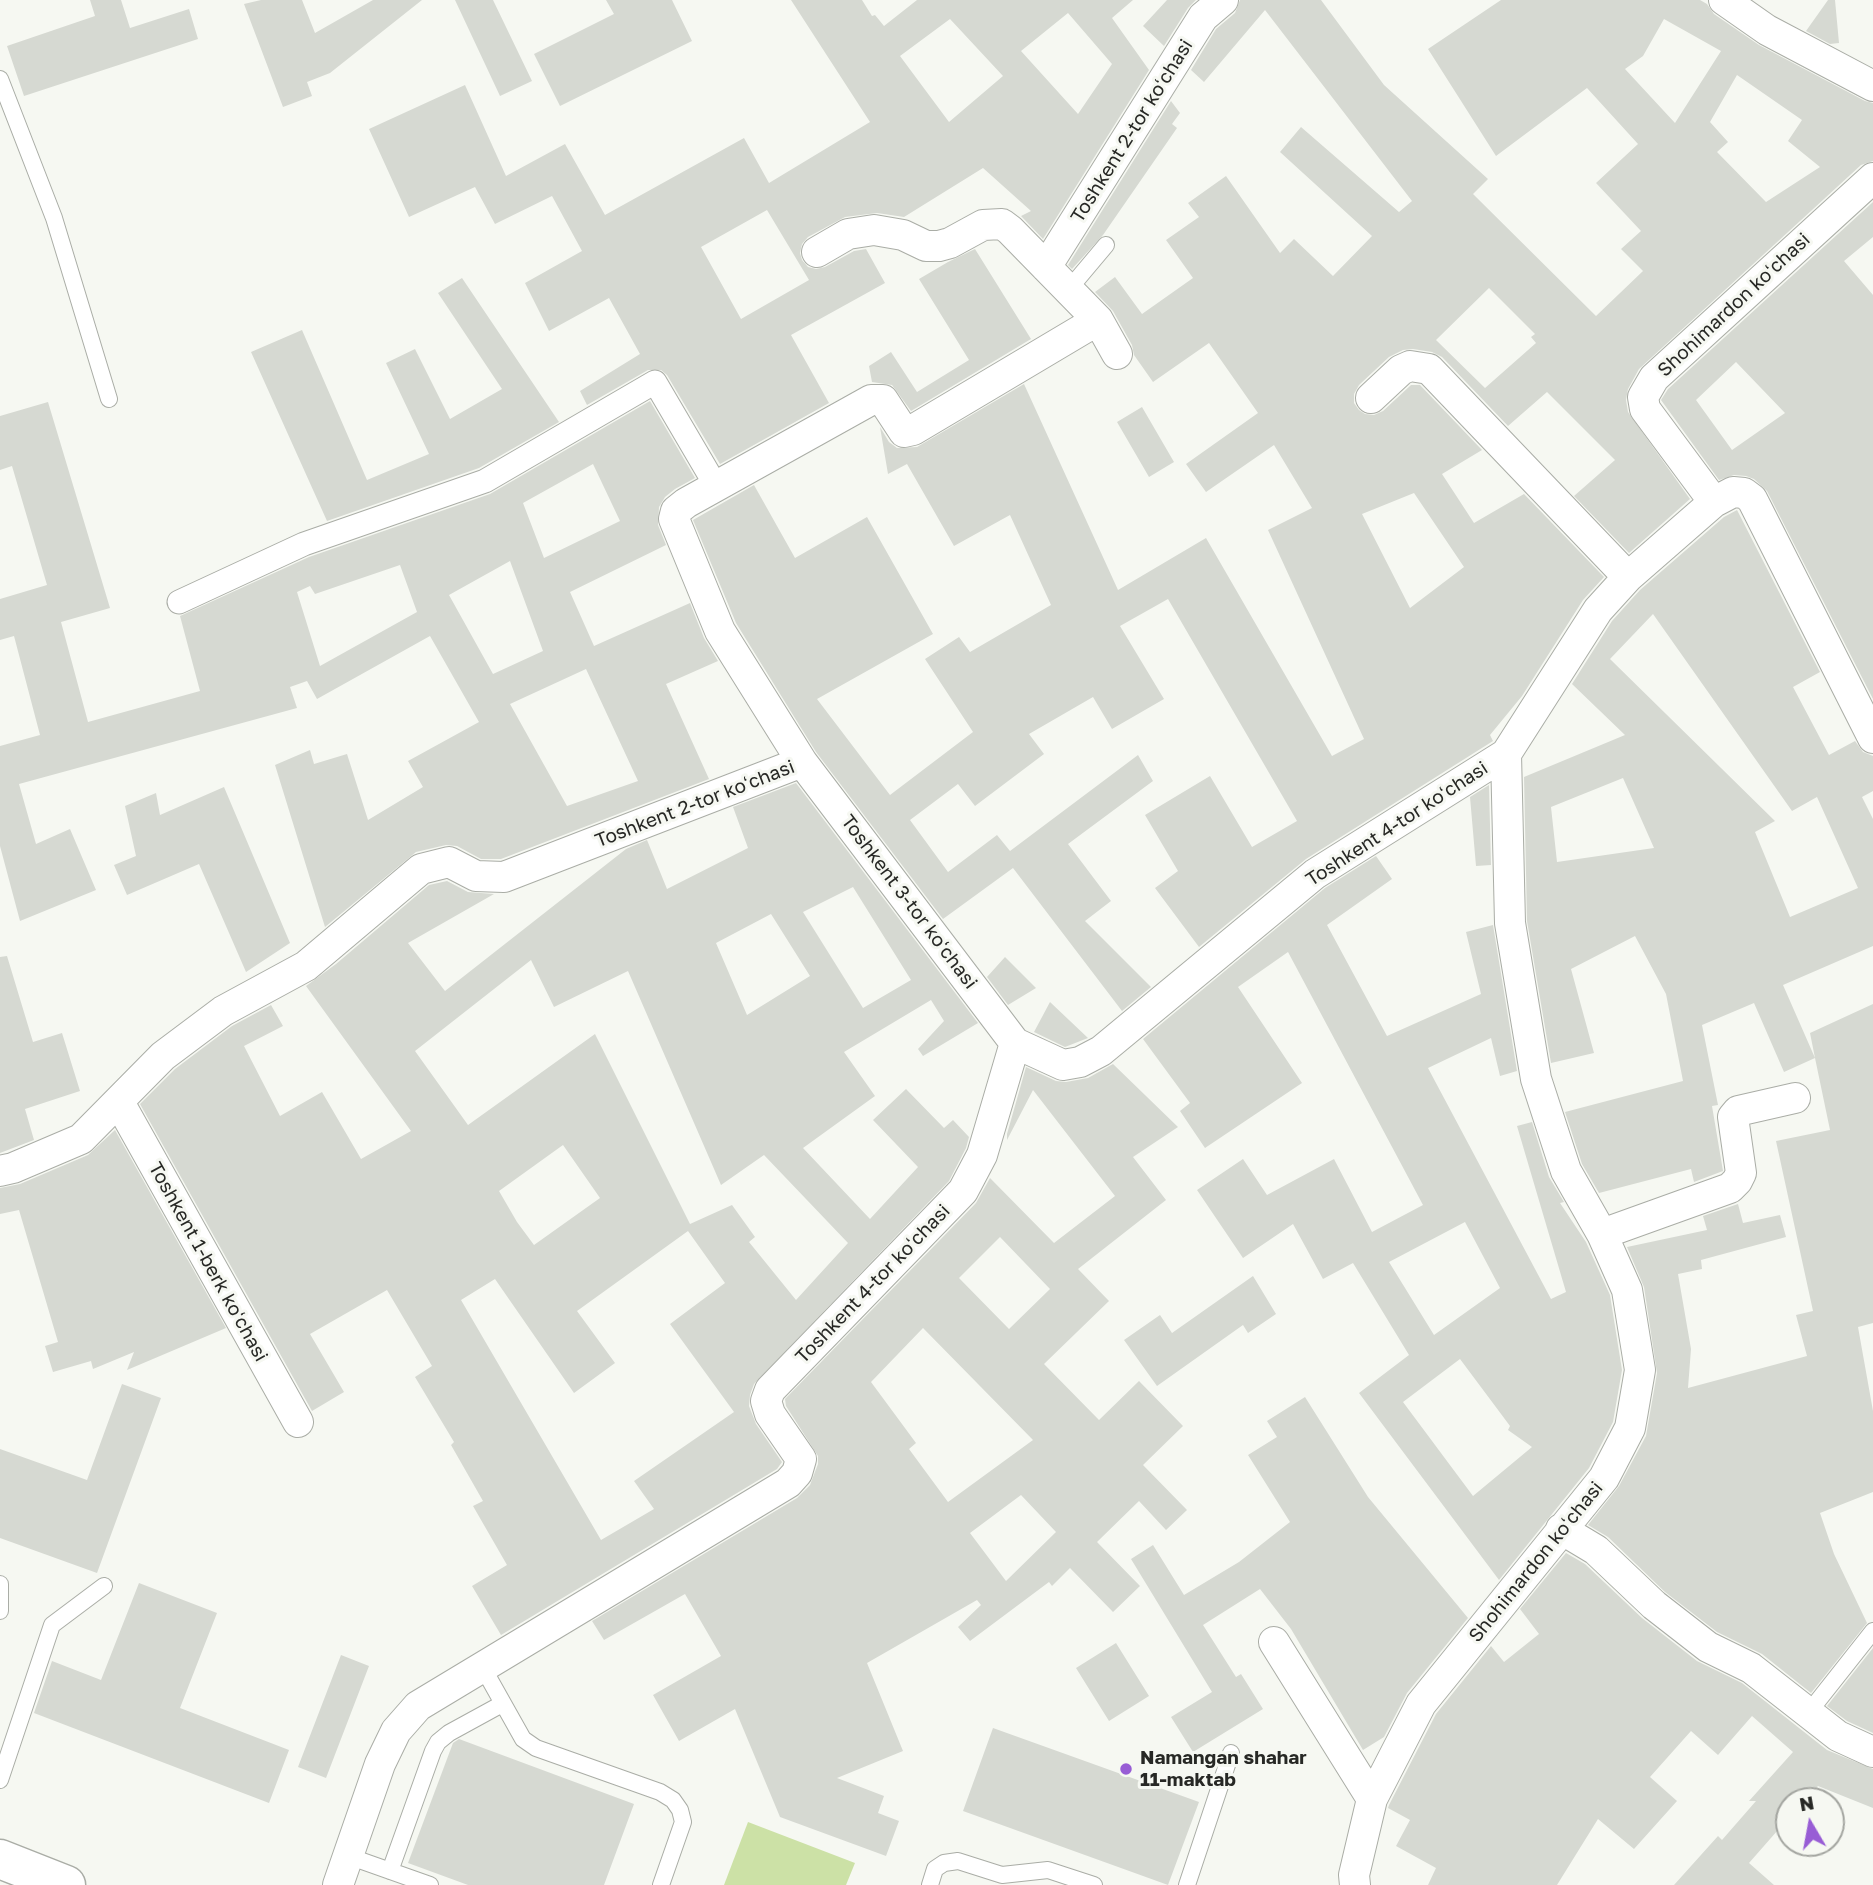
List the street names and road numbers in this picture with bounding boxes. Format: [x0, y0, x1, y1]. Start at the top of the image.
street label: Toshkent 2-tor koʻchasi [1066, 35, 1198, 227]
street label: Shohimardon koʻchasi [1653, 228, 1815, 382]
street label: Toshkent 2-tor koʻchasi [592, 755, 798, 853]
street label: Toshkent 4-tor koʻchasi [1302, 757, 1492, 891]
street label: Toshkent 3-tor koʻchasi [836, 811, 982, 993]
street label: Toshkent 1-berk koʻchasi [144, 1158, 272, 1366]
street label: Toshkent 4-tor koʻchasi [791, 1200, 955, 1368]
street label: Shohimardon koʻchasi [1464, 1477, 1608, 1647]

